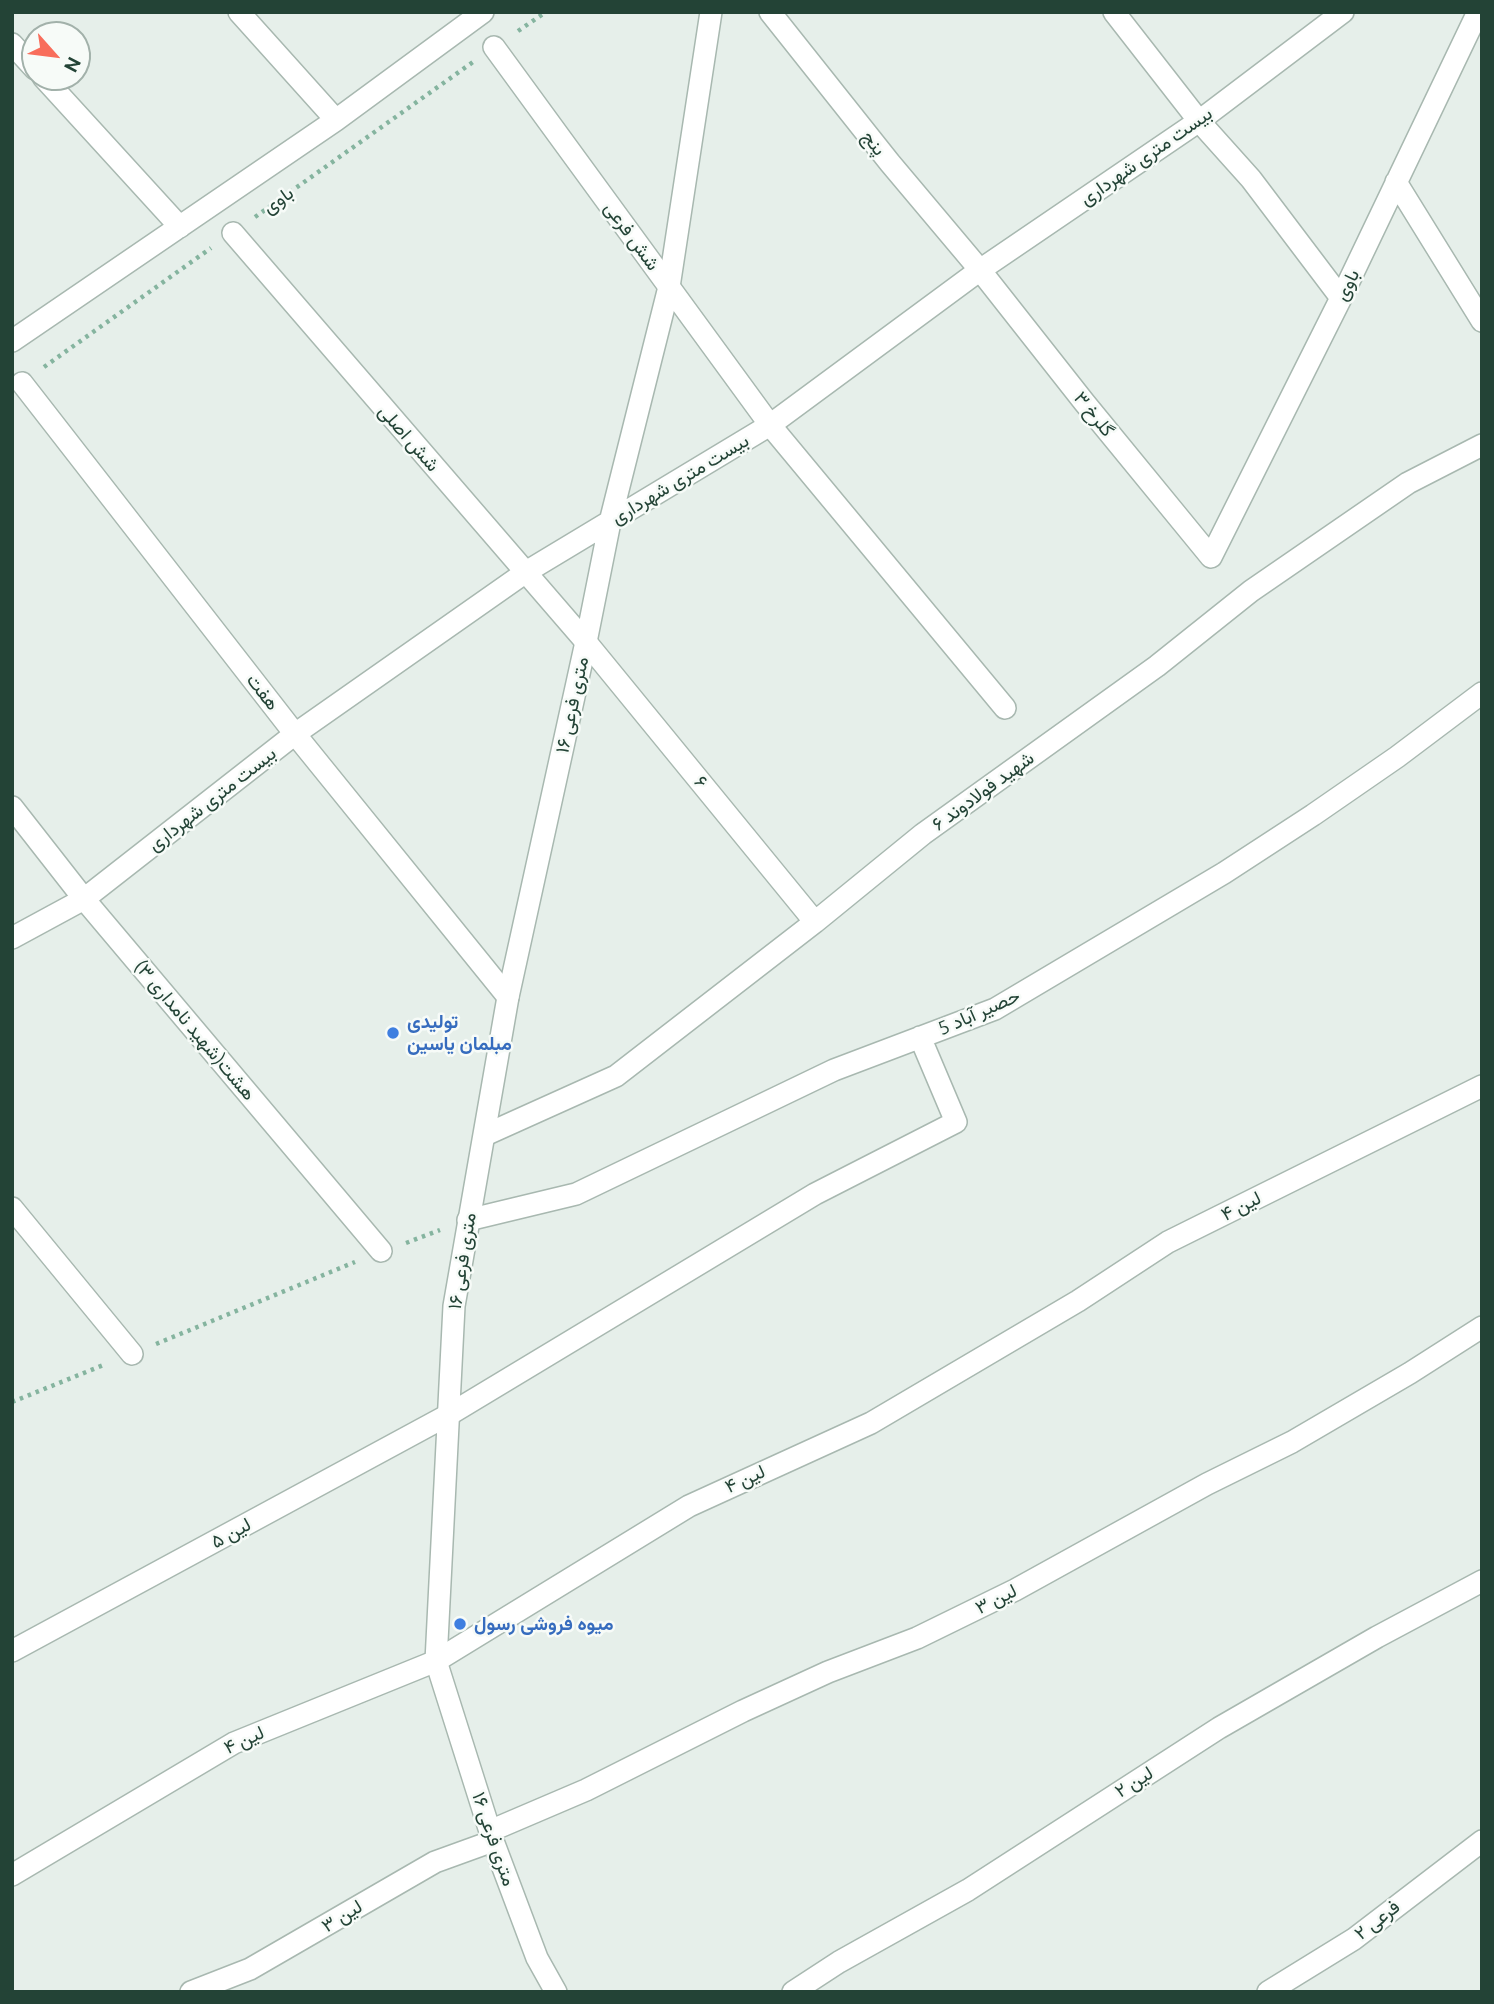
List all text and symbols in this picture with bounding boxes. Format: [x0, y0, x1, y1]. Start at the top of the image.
north arrow [21, 21, 91, 91]
text: N [60, 53, 86, 76]
street label: بیست متری شهرداری [1075, 102, 1217, 210]
street label: پنج [857, 126, 891, 160]
street label: باوی [258, 181, 298, 219]
street label: شش فرعی [599, 197, 665, 275]
street label: باوی [1330, 265, 1364, 305]
street label: گلرخ ۳ [1069, 387, 1119, 441]
street label: شش اصلی [374, 400, 444, 476]
street label: بیست متری شهرداری [607, 429, 753, 529]
street label: ۱۶ متری فرعی [551, 655, 593, 755]
street label: هفت [242, 669, 284, 715]
street label: بیست متری شهرداری [143, 742, 281, 856]
street label: شهید فولادوند ۶ [928, 746, 1038, 836]
street label: ۶ [689, 771, 713, 793]
street label: هشت(شهید نامداری ۳) [130, 955, 260, 1105]
street label: حصیر آباد 5 [934, 984, 1024, 1040]
place label: تولیدی مبلمان یاسین [407, 1011, 512, 1055]
marker: تولیدی مبلمان یاسین [385, 1025, 401, 1041]
street label: لین ۴ [1217, 1186, 1265, 1226]
street label: ۱۶ متری فرعی [443, 1211, 481, 1311]
street label: لین ۴ [721, 1460, 769, 1498]
street label: لین ۵ [207, 1513, 255, 1553]
street label: لین ۳ [971, 1579, 1021, 1619]
place label: میوه فروشی رسول [474, 1613, 613, 1635]
marker: میوه فروشی رسول [452, 1616, 468, 1632]
street label: لین ۴ [220, 1721, 268, 1759]
street label: لین ۲ [1111, 1761, 1157, 1803]
street label: ۱۶ متری فرعی [467, 1789, 521, 1889]
street label: لین ۳ [317, 1895, 367, 1937]
street label: ۲ فرعی [1350, 1895, 1404, 1945]

